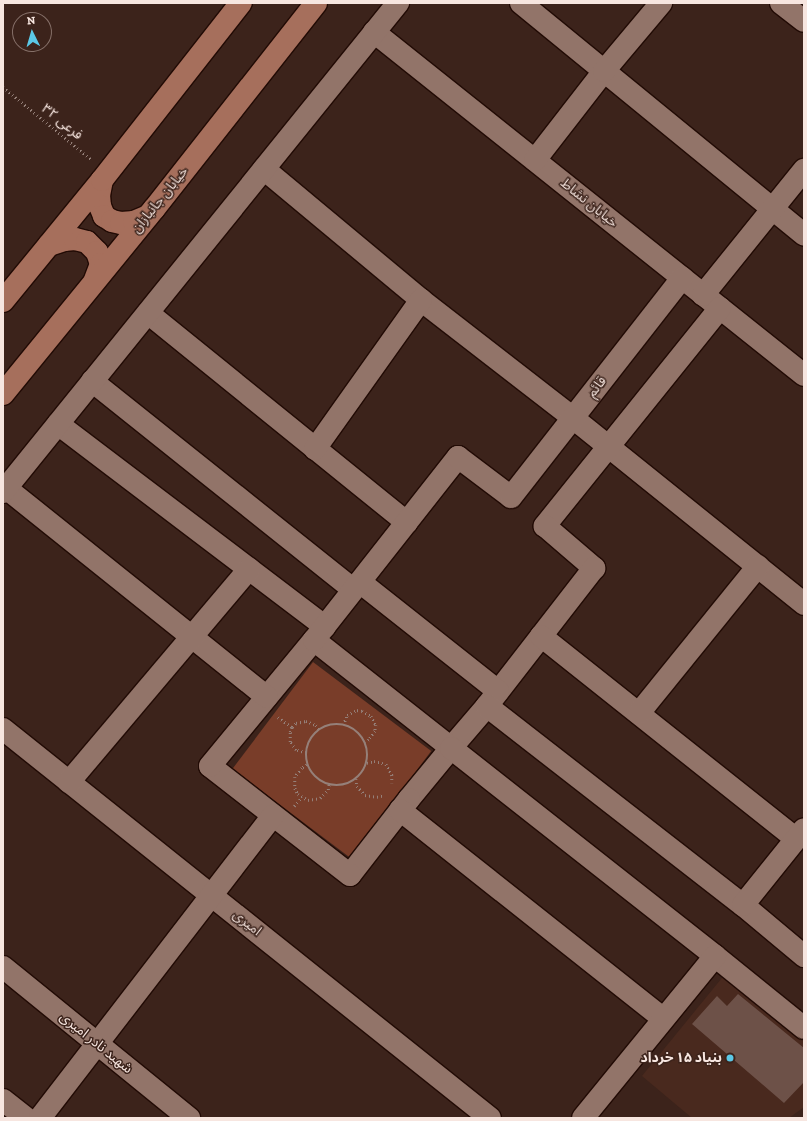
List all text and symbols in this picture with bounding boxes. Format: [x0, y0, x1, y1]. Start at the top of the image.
north arrow [12, 12, 52, 52]
text: N [26, 14, 36, 27]
street label: فرعی ۳۲ [38, 100, 86, 144]
street label: خیابان جانبازان [128, 163, 192, 237]
street label: خیابان نشاط [557, 175, 621, 231]
street label: قائم [584, 373, 610, 401]
street label: امیری [229, 906, 265, 940]
street label: شهید نادر امیری [56, 1009, 136, 1077]
place label: بنیاد ۱۵ خرداد [641, 1050, 722, 1066]
marker: بنیاد ۱۵ خرداد [725, 1053, 735, 1063]

